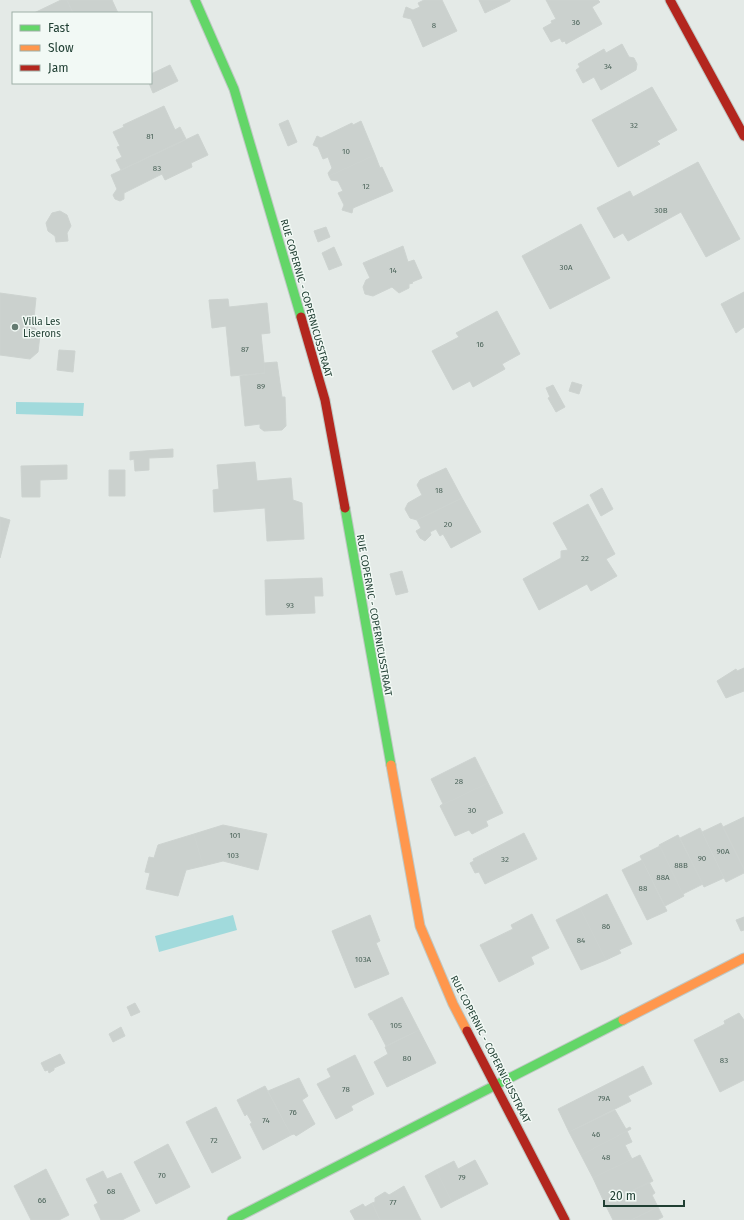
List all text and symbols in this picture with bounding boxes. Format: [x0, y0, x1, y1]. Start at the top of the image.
legend [12, 12, 152, 84]
house number: 36 [572, 18, 580, 27]
text: Fast [48, 21, 70, 35]
house number: 8 [432, 21, 437, 30]
text: Slow [48, 41, 74, 55]
text: Jam [48, 61, 68, 75]
house number: 34 [604, 62, 613, 71]
house number: 32 [630, 121, 638, 130]
house number: 81 [146, 132, 154, 141]
house number: 10 [342, 147, 350, 156]
house number: 83 [153, 164, 161, 173]
house number: 12 [362, 182, 370, 191]
house number: 30B [654, 206, 668, 215]
street label: RUE COPERNIC - COPERNICUSSTRAAT [278, 218, 335, 380]
house number: 30A [559, 263, 573, 272]
house number: 14 [389, 266, 398, 275]
place label: Villa Les Liserons [23, 316, 61, 340]
marker: Villa Les Liserons [10, 322, 20, 332]
house number: 16 [476, 340, 484, 349]
house number: 87 [241, 345, 249, 354]
house number: 89 [257, 382, 265, 391]
house number: 18 [435, 486, 444, 495]
house number: 20 [444, 520, 453, 529]
street label: RUE COPERNIC - COPERNICUSSTRAAT [354, 533, 394, 698]
house number: 22 [581, 554, 589, 563]
house number: 93 [286, 601, 294, 610]
house number: 28 [455, 777, 464, 786]
house number: 30 [468, 806, 477, 815]
house number: 101 [229, 831, 241, 840]
house number: 90A [716, 847, 730, 856]
house number: 103 [227, 851, 239, 860]
house number: 90 [698, 854, 707, 863]
house number: 32 [501, 855, 509, 864]
house number: 88B [674, 861, 688, 870]
house number: 88A [656, 873, 670, 882]
house number: 88 [639, 884, 648, 893]
house number: 86 [602, 922, 610, 931]
house number: 84 [577, 936, 586, 945]
house number: 103A [355, 955, 372, 964]
street label: RUE COPERNIC - COPERNICUSSTRAAT [448, 974, 533, 1126]
house number: 105 [390, 1021, 402, 1030]
house number: 80 [403, 1054, 412, 1063]
house number: 83 [720, 1056, 728, 1065]
house number: 78 [342, 1085, 350, 1094]
house number: 79A [598, 1094, 610, 1103]
house number: 76 [289, 1108, 297, 1117]
house number: 74 [262, 1116, 270, 1125]
house number: 46 [592, 1130, 600, 1139]
house number: 72 [210, 1136, 218, 1145]
house number: 48 [602, 1153, 611, 1162]
house number: 70 [158, 1171, 166, 1180]
house number: 79 [458, 1173, 466, 1182]
scale bar [604, 1182, 684, 1208]
house number: 68 [107, 1187, 116, 1196]
text: 20 m [610, 1189, 636, 1203]
house number: 66 [38, 1196, 46, 1205]
house number: 77 [389, 1198, 397, 1207]

